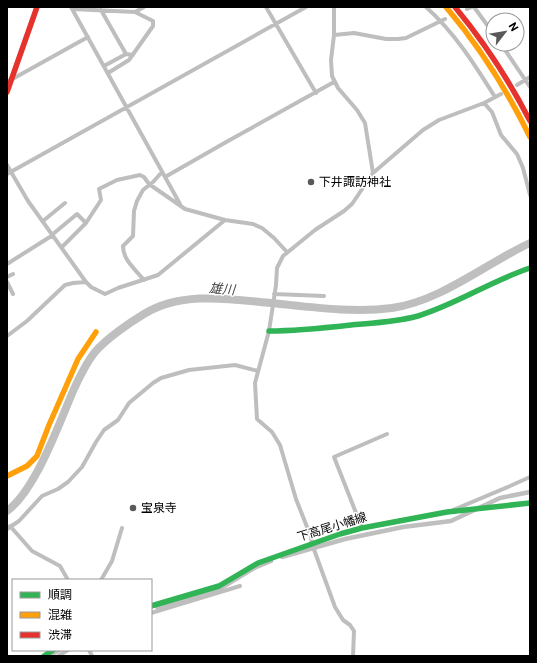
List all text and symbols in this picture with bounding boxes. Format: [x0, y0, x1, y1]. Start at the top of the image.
north arrow [485, 12, 525, 52]
text: N [506, 20, 521, 34]
place label: 下井諏訪神社 [319, 175, 391, 189]
marker: 下井諏訪神社 [306, 177, 316, 187]
water label: 雄川 [209, 281, 237, 298]
place label: 宝泉寺 [141, 501, 177, 515]
marker: 宝泉寺 [128, 503, 138, 513]
street label: 下高尾小幡線 [296, 510, 368, 544]
legend [12, 579, 152, 651]
text: 順調 [48, 588, 72, 602]
text: 混雑 [48, 608, 72, 622]
text: 渋滞 [48, 628, 72, 642]

